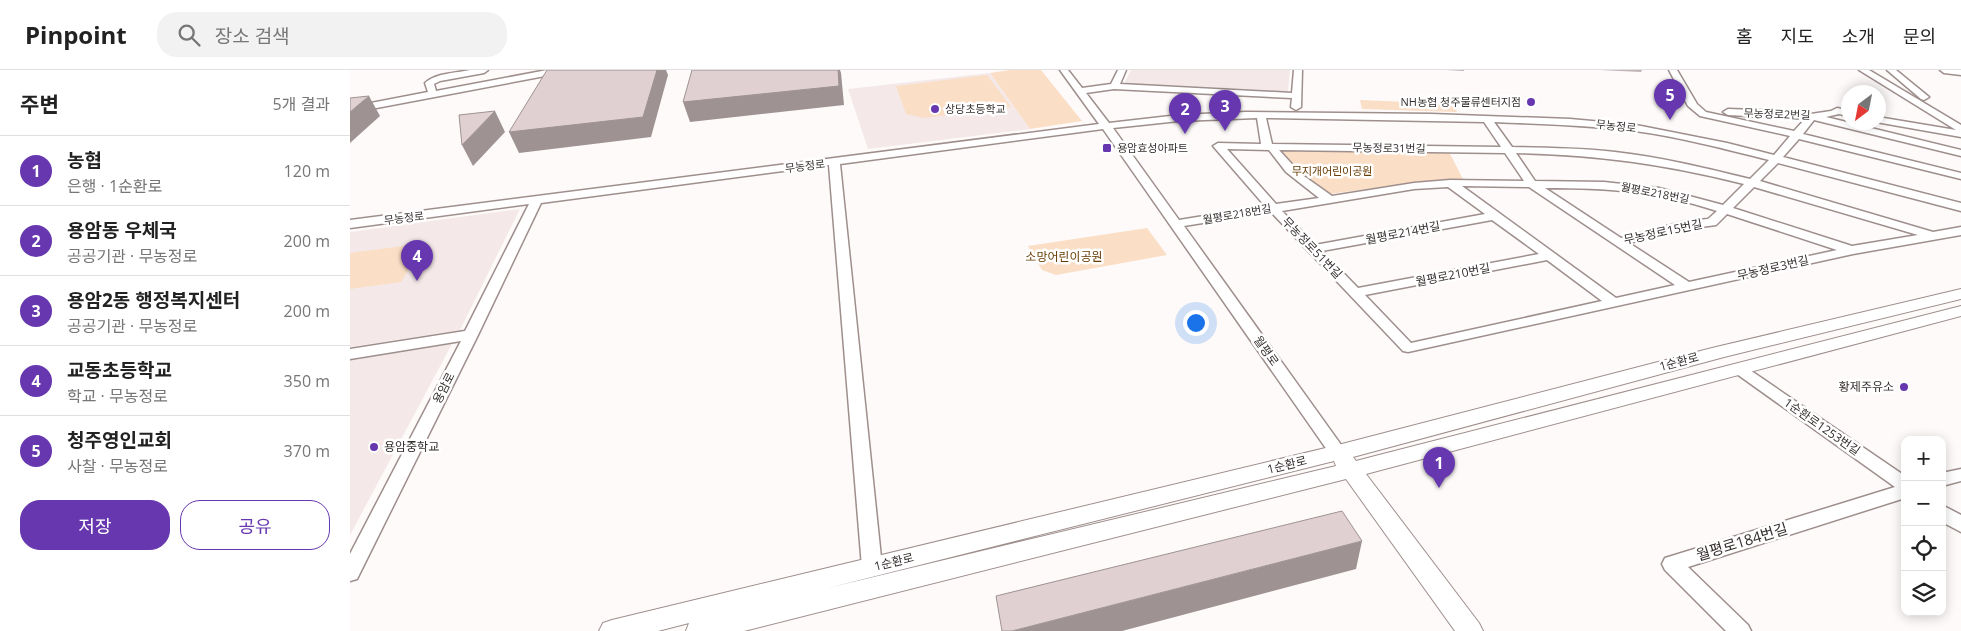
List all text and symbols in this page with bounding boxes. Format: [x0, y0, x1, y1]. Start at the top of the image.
search box [157, 12, 507, 57]
text: Pinpoint [25, 18, 127, 51]
icon: search [175, 21, 203, 49]
text: 장소 검색 [215, 23, 290, 49]
text: 홈 [1736, 24, 1753, 48]
text: 지도 [1781, 24, 1814, 48]
text: 소개 [1842, 24, 1875, 48]
text: 문의 [1903, 24, 1936, 48]
pin: 5 [1654, 79, 1686, 120]
north arrow [1841, 85, 1886, 130]
text: 주변 [20, 90, 59, 118]
pin: 3 [1209, 90, 1241, 131]
text: 5개 결과 [273, 93, 330, 115]
pin: 2 [1169, 93, 1201, 134]
place label: NH농협 청주물류센터지점 [1401, 94, 1521, 109]
marker: NH농협 청주물류센터지점 [1525, 96, 1537, 108]
place label: 상당초등학교 [945, 101, 1006, 116]
marker: 상당초등학교 [929, 103, 941, 115]
street label: 무농정로2번길 [1743, 105, 1811, 122]
street label: 무농정로 [1595, 116, 1637, 135]
street label: 무농정로31번길 [1352, 139, 1426, 156]
place label: 용암효성아파트 [1117, 140, 1188, 155]
marker: 용암효성아파트 [1101, 142, 1113, 154]
text: 농협 [67, 147, 102, 173]
street label: 무농정로 [784, 156, 826, 175]
text: 1 [31, 160, 41, 182]
text: 120 m [284, 160, 330, 182]
park label: 무지개어린이공원 [1292, 163, 1372, 178]
text: 은행 · 1순환로 [67, 175, 162, 197]
street label: 월평로218번길 [1620, 179, 1691, 206]
street label: 월평로218번길 [1201, 200, 1272, 227]
street label: 무농정로 [383, 208, 425, 227]
street label: 무농정로51번길 [1278, 213, 1346, 282]
street label: 무농정로15번길 [1622, 215, 1704, 248]
text: 용암동 우체국 [67, 217, 177, 243]
street label: 월평로214번길 [1364, 217, 1442, 248]
text: 2 [31, 230, 41, 252]
text: 200 m [284, 230, 330, 252]
pin: 4 [401, 240, 433, 281]
text: 공공기관 · 무농정로 [67, 245, 197, 267]
park label: 소망어린이공원 [1025, 248, 1103, 265]
street label: 무농정로3번길 [1735, 251, 1810, 284]
street label: 월평로210번길 [1414, 259, 1492, 290]
text: 용암2동 행정복지센터 [67, 287, 240, 313]
text: 3 [31, 300, 41, 322]
text: 200 m [284, 300, 330, 322]
your location [1183, 310, 1209, 336]
text: 공공기관 · 무농정로 [67, 315, 197, 337]
street label: 월평로 [1250, 332, 1283, 369]
street label: 1순환로 [1657, 348, 1700, 375]
text: 교동초등학교 [67, 357, 172, 383]
street label: 용암로 [428, 369, 459, 406]
text: 4 [31, 370, 41, 392]
text: 350 m [284, 370, 330, 392]
place label: 황제주유소 [1839, 378, 1894, 395]
marker: 황제주유소 [1898, 381, 1910, 393]
text: 학교 · 무농정로 [67, 385, 168, 407]
street label: 1순환로1253번길 [1781, 394, 1864, 459]
text: 청주영인교회 [67, 427, 172, 453]
map controls [1901, 436, 1946, 616]
button: + [1901, 436, 1946, 481]
place label: 용암중학교 [384, 438, 439, 455]
text: 5 [31, 440, 41, 462]
text: 370 m [284, 440, 330, 462]
marker: 용암중학교 [368, 441, 380, 453]
pin: 1 [1423, 447, 1455, 488]
street label: 1순환로 [1265, 451, 1308, 478]
text: 사찰 · 무농정로 [67, 455, 168, 477]
button: − [1901, 481, 1946, 526]
button: 저장 [20, 500, 170, 550]
button: 공유 [180, 500, 330, 550]
street label: 월평로184번길 [1693, 518, 1790, 564]
button: locate [1901, 526, 1946, 571]
street label: 1순환로 [872, 548, 915, 575]
button: layers [1901, 571, 1946, 616]

